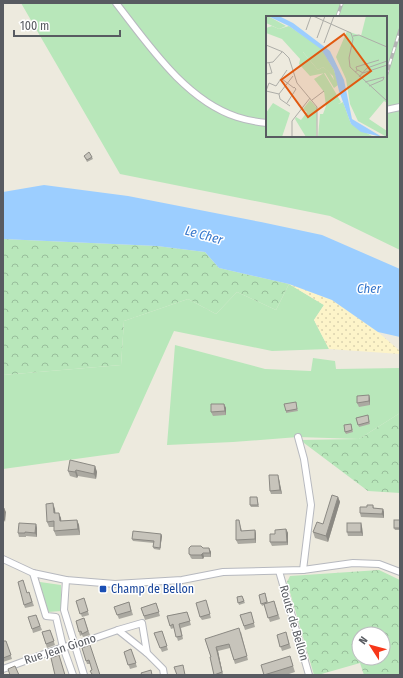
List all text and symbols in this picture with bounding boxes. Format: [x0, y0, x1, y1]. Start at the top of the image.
scale bar [14, 12, 120, 38]
inset map [266, 16, 387, 137]
text: 100 m [20, 19, 49, 33]
water label: Le Cher [183, 223, 225, 247]
water label: Cher [357, 281, 381, 296]
place label: Champ de Bellon [111, 582, 194, 596]
marker: Champ de Bellon [98, 584, 108, 594]
street label: Route de Bellon [277, 584, 311, 662]
north arrow [351, 626, 391, 666]
street label: Rue Jean Giono [22, 631, 98, 667]
text: N [356, 634, 371, 647]

